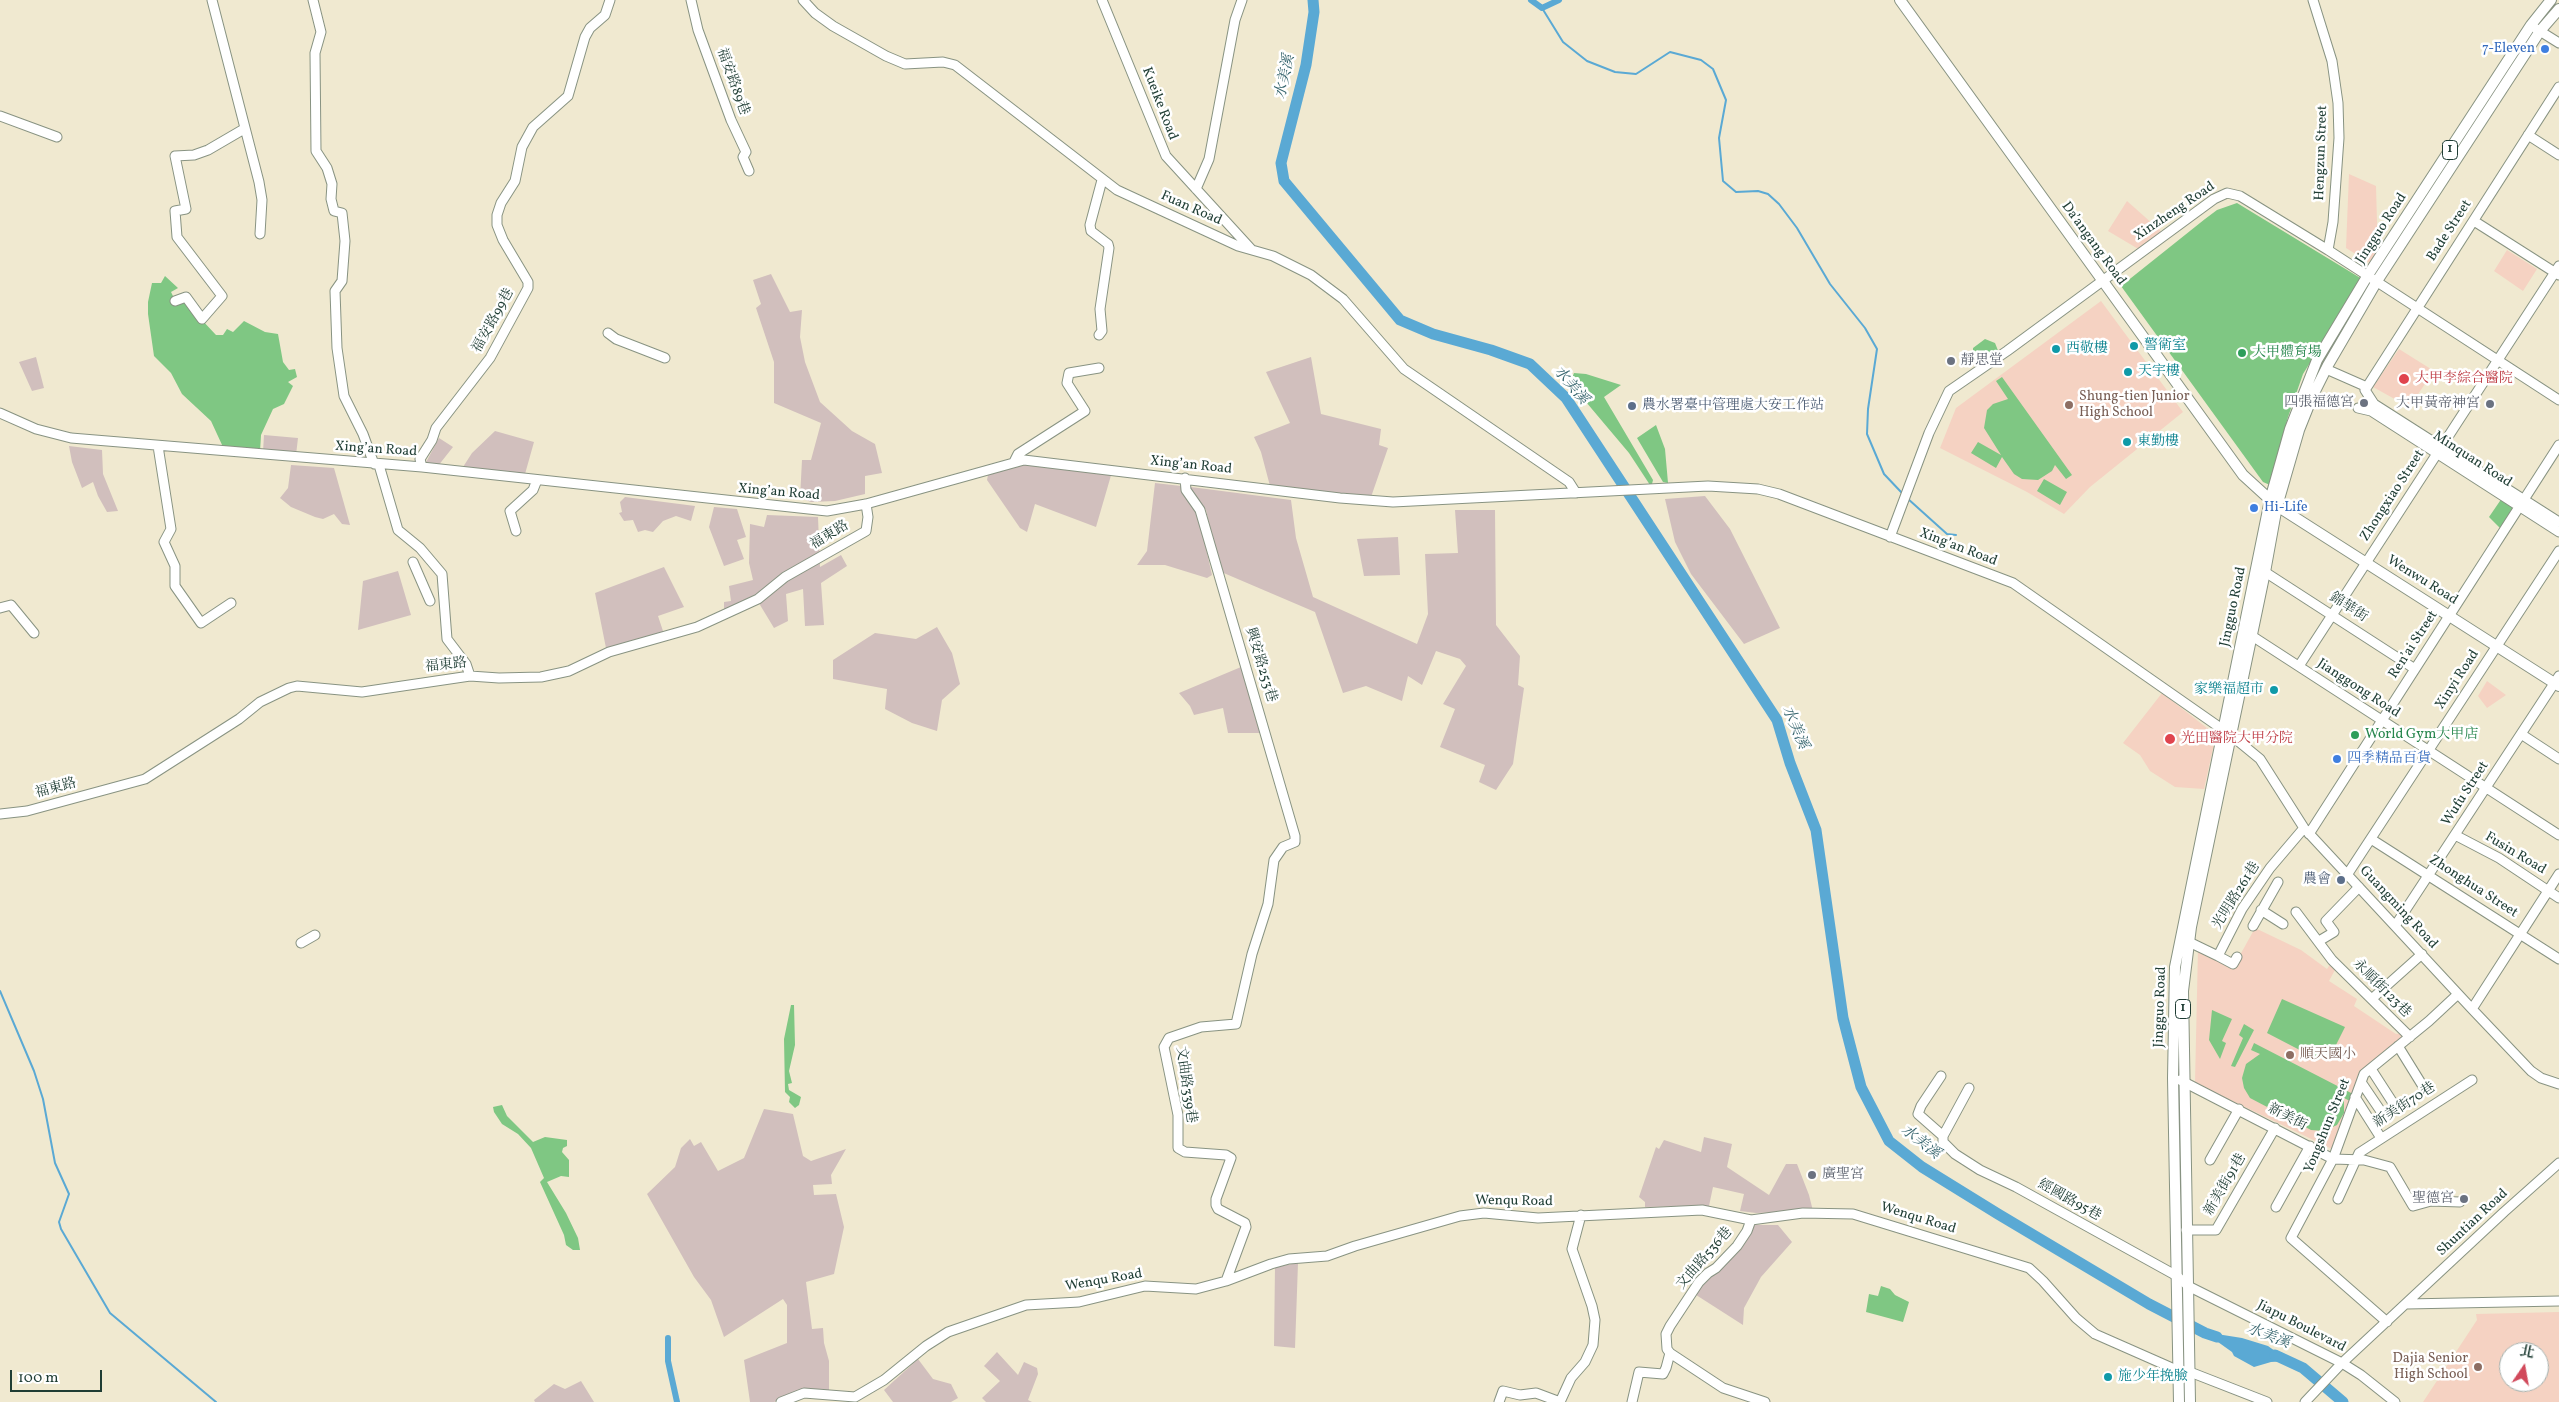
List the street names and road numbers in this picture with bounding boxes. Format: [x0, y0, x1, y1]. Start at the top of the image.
street label: 福安路89巷 [712, 46, 752, 118]
street label: Kueike Road [1137, 65, 1181, 143]
street label: Hengzun Street [2312, 105, 2332, 201]
road number: 1 [2442, 140, 2458, 160]
street label: Xinzheng Road [2131, 179, 2219, 245]
street label: Fuan Road [1158, 188, 1224, 230]
street label: Jingguo Road [2353, 190, 2411, 268]
street label: Bade Street [2424, 197, 2476, 265]
street label: Da’angang Road [2057, 199, 2129, 289]
street label: 福安路99巷 [470, 286, 518, 356]
street label: Minquan Road [2429, 428, 2515, 492]
street label: Xing’an Road [334, 439, 418, 461]
street label: Zhongxiao Street [2357, 447, 2429, 545]
street label: Xing’an Road [1149, 453, 1233, 479]
street label: Xing’an Road [737, 481, 821, 505]
street label: 福東路 [808, 518, 852, 554]
street label: Xing’an Road [1917, 525, 1999, 571]
street label: Wenwu Road [2383, 553, 2461, 609]
street label: Jingguo Road [2217, 566, 2251, 648]
street label: 錦華街 [2326, 590, 2370, 626]
street label: Ren’ai Street [2386, 608, 2442, 682]
street label: 興安路253巷 [1241, 626, 1279, 704]
street label: Xinyi Road [2433, 647, 2483, 713]
street label: 福東路 [424, 655, 468, 677]
street label: Jianggong Road [2313, 656, 2403, 722]
street label: Wufu Street [2439, 759, 2493, 829]
street label: 福東路 [34, 775, 78, 803]
street label: Fusin Road [2481, 829, 2549, 879]
street label: Zhonghua Street [2425, 852, 2521, 922]
street label: 光明路261巷 [2210, 859, 2264, 933]
street label: Guangming Road [2355, 863, 2441, 953]
street label: 永順街123巷 [2348, 956, 2414, 1022]
street label: Jingguo Road [2151, 966, 2171, 1048]
road number: 1 [2176, 1000, 2190, 1019]
street label: 文曲路339巷 [1171, 1046, 1199, 1124]
street label: Yongshun Street [2301, 1076, 2355, 1176]
street label: 新美街70巷 [2371, 1080, 2439, 1132]
street label: 新美街 [2264, 1101, 2310, 1135]
street label: 新美街91巷 [2202, 1151, 2250, 1219]
street label: 經國路95巷 [2034, 1177, 2104, 1225]
street label: Shuntian Road [2434, 1186, 2512, 1260]
street label: Wenqu Road [1475, 1193, 1553, 1211]
street label: Wenqu Road [1878, 1200, 1958, 1238]
street label: 文曲路536巷 [1673, 1224, 1737, 1294]
street label: Wenqu Road [1064, 1266, 1144, 1296]
street label: Jiapu Boulevard [2254, 1297, 2348, 1357]

